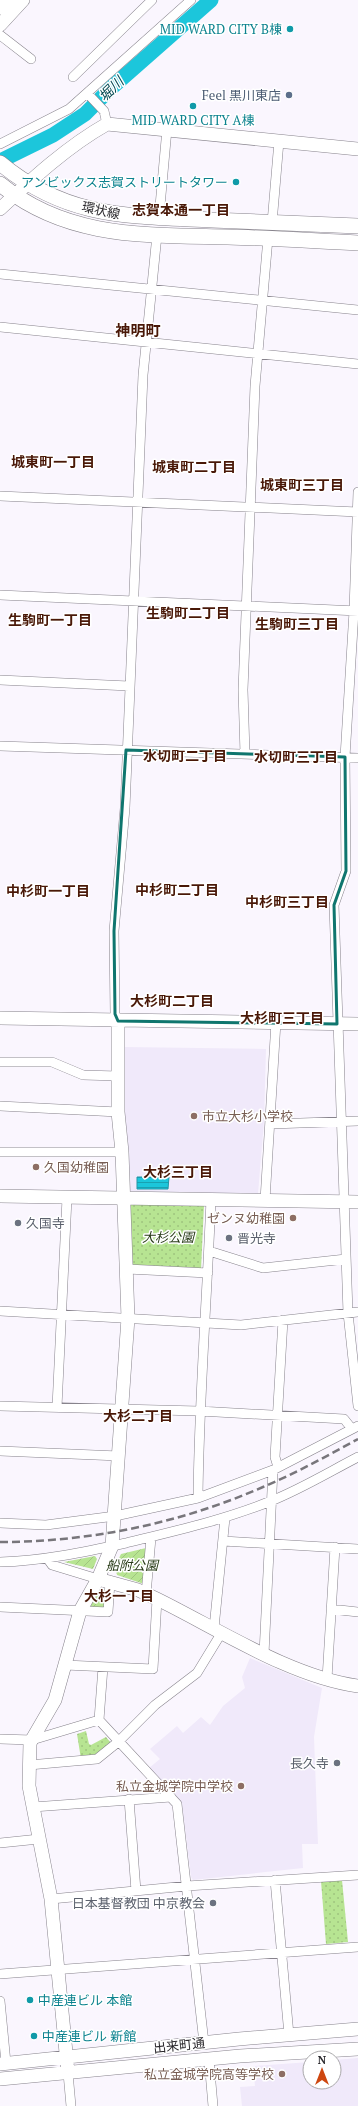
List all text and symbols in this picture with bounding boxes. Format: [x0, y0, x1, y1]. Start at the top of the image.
place label: MID WARD CITY B棟 [160, 20, 282, 38]
marker: MID WARD CITY B棟 [285, 24, 295, 34]
water label: 堀川 [94, 71, 129, 105]
place label: Feel 黒川東店 [202, 86, 281, 104]
marker: Feel 黒川東店 [284, 90, 294, 100]
marker: MID WARD CITY A棟 [188, 101, 198, 111]
place label: MID WARD CITY A棟 [132, 111, 254, 129]
place label: アンビックス志賀ストリートタワー [21, 173, 228, 191]
marker: アンビックス志賀ストリートタワー [231, 177, 241, 187]
street label: 環状線 [80, 197, 122, 223]
district label: 志賀本通一丁目 [132, 200, 230, 219]
district label: 神明町 [114, 320, 161, 340]
district label: 城東町一丁目 [11, 452, 95, 471]
district label: 城東町二丁目 [152, 457, 236, 476]
district label: 城東町三丁目 [260, 475, 344, 494]
district label: 生駒町二丁目 [146, 603, 230, 622]
district label: 生駒町一丁目 [8, 610, 92, 629]
district label: 生駒町三丁目 [255, 614, 339, 633]
district label: 水切町二丁目 [143, 746, 227, 765]
district label: 水切町三丁目 [254, 747, 338, 766]
district label: 中杉町二丁目 [135, 880, 219, 899]
district label: 中杉町一丁目 [6, 881, 90, 900]
district label: 中杉町三丁目 [245, 892, 329, 911]
district label: 大杉町二丁目 [130, 991, 214, 1010]
district label: 大杉町三丁目 [240, 1008, 324, 1027]
place label: 市立大杉小学校 [202, 1107, 293, 1125]
marker: 市立大杉小学校 [189, 1111, 199, 1121]
place label: 久国幼稚園 [44, 1158, 109, 1176]
marker: 久国幼稚園 [31, 1162, 41, 1172]
district label: 大杉三丁目 [143, 1162, 213, 1181]
place label: ゼンヌ幼稚園 [207, 1209, 285, 1227]
marker: ゼンヌ幼稚園 [288, 1213, 298, 1223]
place label: 久国寺 [26, 1214, 65, 1232]
marker: 久国寺 [13, 1218, 23, 1228]
park label: 大杉公園 [142, 1228, 196, 1246]
place label: 晋光寺 [237, 1229, 276, 1247]
marker: 晋光寺 [224, 1233, 234, 1243]
district label: 大杉二丁目 [103, 1406, 173, 1425]
park label: 船附公園 [106, 1556, 160, 1574]
district label: 大杉一丁目 [84, 1586, 154, 1605]
place label: 長久寺 [290, 1754, 329, 1772]
marker: 長久寺 [332, 1758, 342, 1768]
place label: 私立金城学院中学校 [116, 1777, 233, 1795]
marker: 私立金城学院中学校 [236, 1781, 246, 1791]
place label: 日本基督教団 中京教会 [72, 1894, 205, 1912]
marker: 日本基督教団 中京教会 [208, 1898, 218, 1908]
place label: 中産連ビル 本館 [38, 1991, 132, 2009]
marker: 中産連ビル 本館 [25, 1995, 35, 2005]
place label: 中産連ビル 新館 [42, 2027, 136, 2045]
marker: 中産連ビル 新館 [29, 2031, 39, 2041]
street label: 出来町通 [152, 2033, 206, 2057]
north arrow [302, 2050, 342, 2090]
text: N [318, 2053, 327, 2067]
place label: 私立金城学院高等学校 [144, 2065, 274, 2083]
marker: 私立金城学院高等学校 [277, 2069, 287, 2079]

